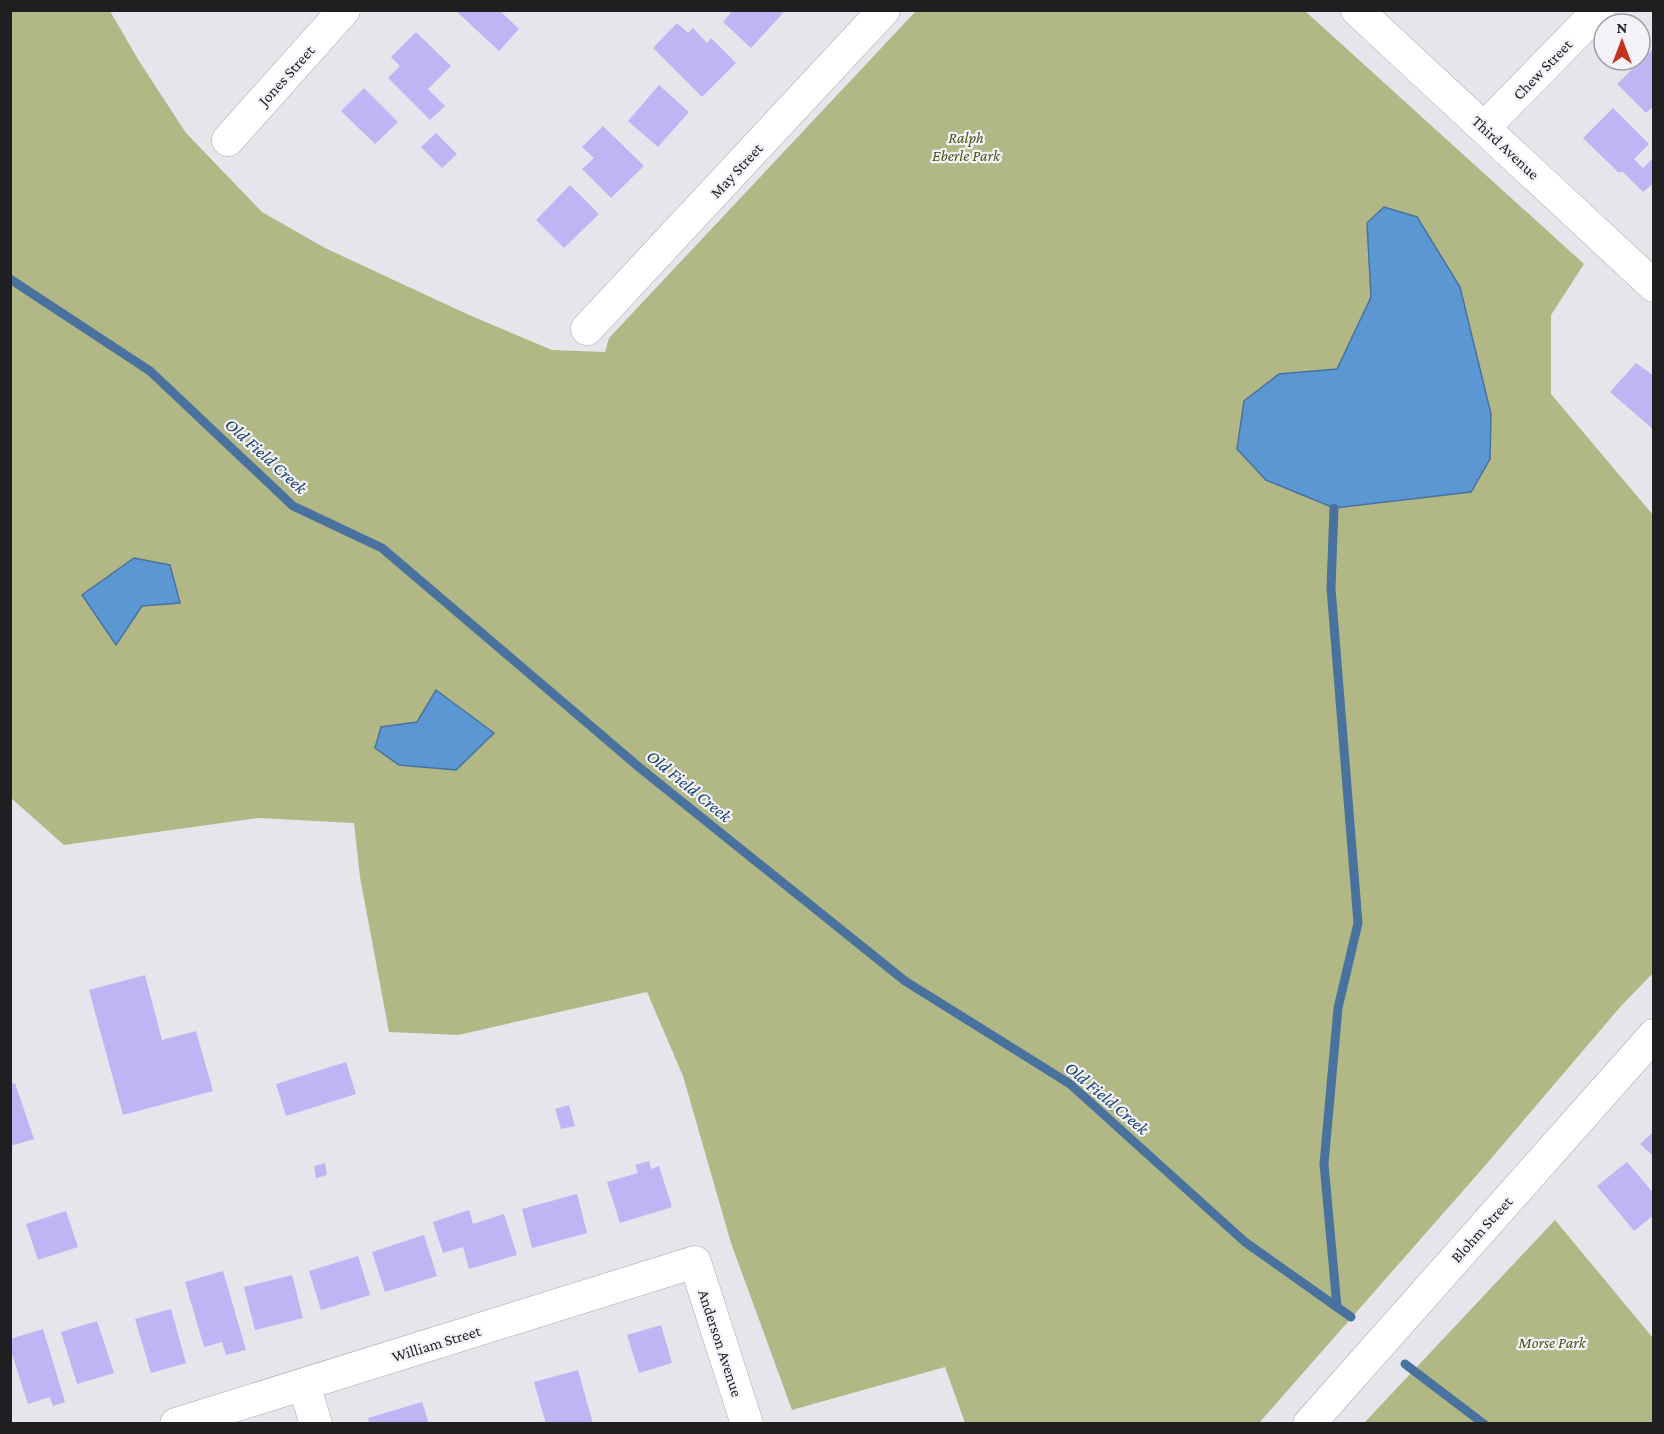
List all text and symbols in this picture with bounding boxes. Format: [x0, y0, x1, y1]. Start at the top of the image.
north arrow [1592, 12, 1652, 72]
text: N [1617, 19, 1628, 36]
street label: Chew Street [1509, 35, 1576, 103]
street label: Jones Street [254, 41, 319, 111]
street label: Third Avenue [1469, 112, 1543, 183]
park label: Ralph Eberle Park [932, 129, 1001, 164]
street label: May Street [707, 139, 767, 202]
water label: Old Field Creek [221, 414, 312, 499]
water label: Old Field Creek [643, 746, 736, 827]
water label: Old Field Creek [1061, 1057, 1154, 1140]
street label: Blohm Street [1447, 1192, 1516, 1266]
street label: Anderson Avenue [695, 1287, 746, 1399]
street label: William Street [390, 1322, 483, 1365]
park label: Morse Park [1517, 1334, 1587, 1351]

